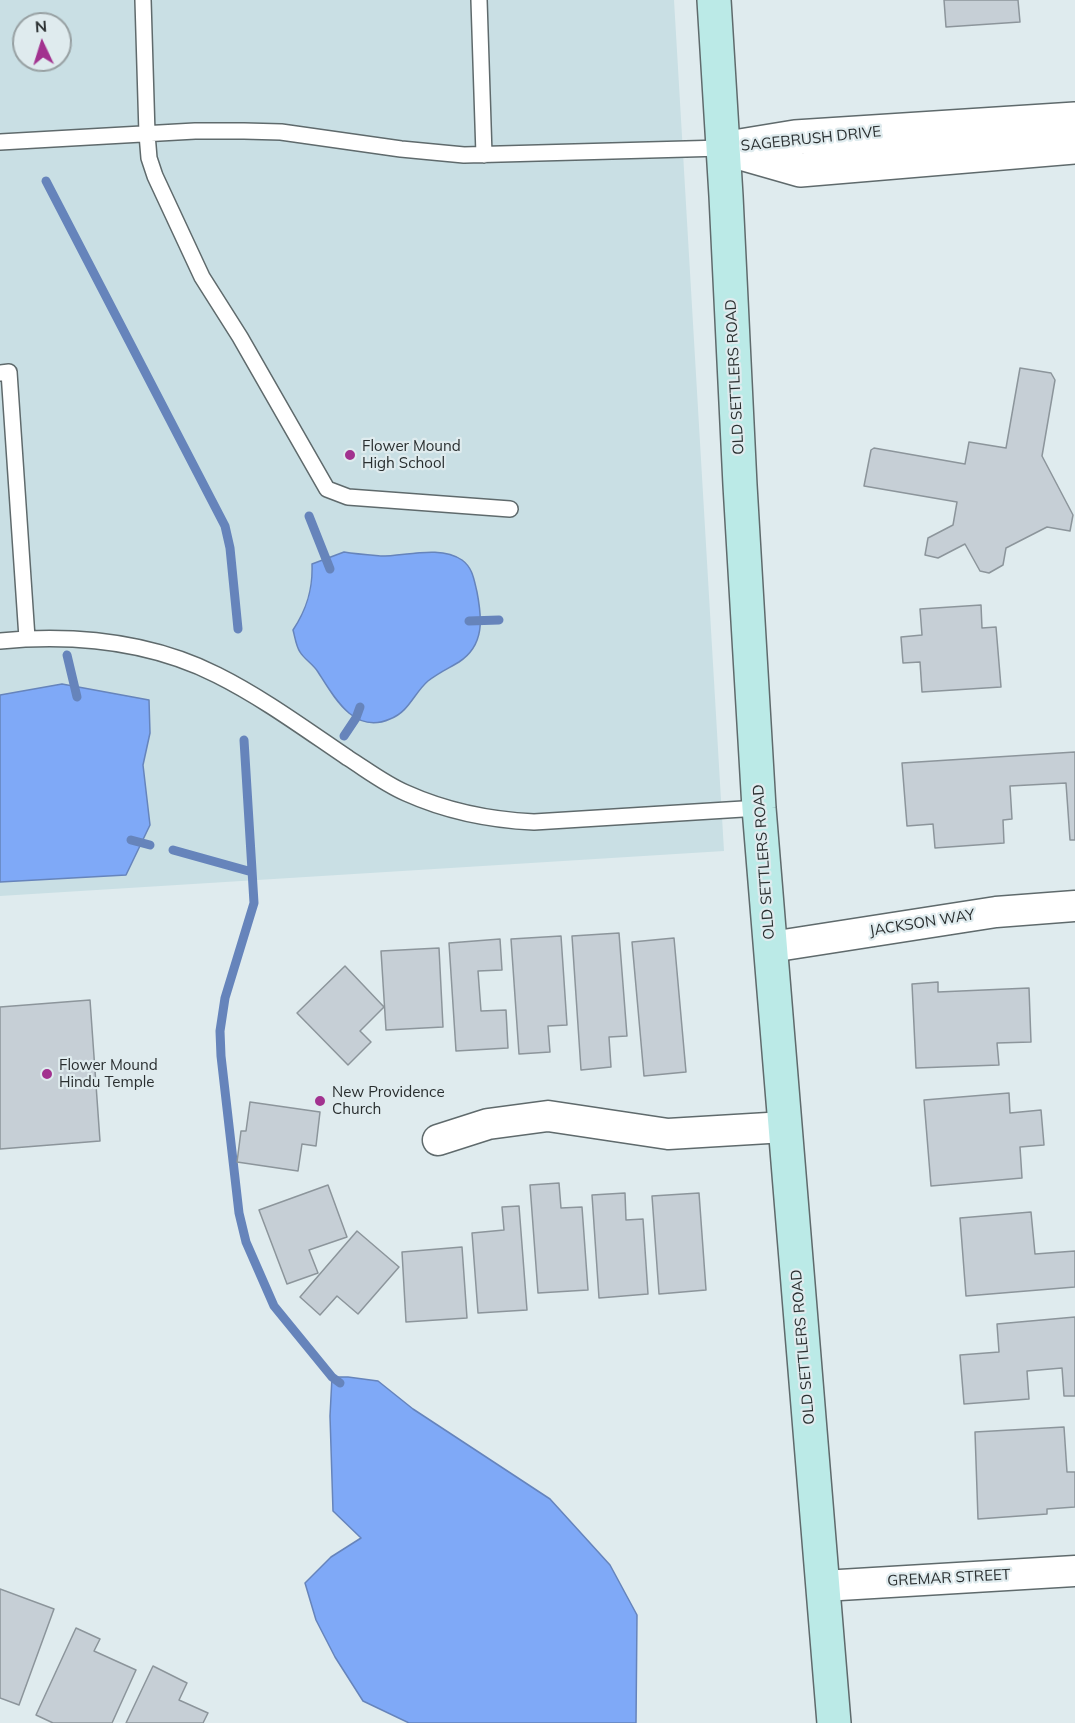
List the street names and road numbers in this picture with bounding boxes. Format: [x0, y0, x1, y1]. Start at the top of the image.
street label: SAGEBRUSH DRIVE [740, 123, 882, 155]
street label: OLD SETTLERS ROAD [722, 299, 748, 455]
street label: OLD SETTLERS ROAD [750, 784, 778, 940]
street label: JACKSON WAY [868, 906, 976, 940]
street label: OLD SETTLERS ROAD [787, 1269, 819, 1425]
street label: GREMAR STREET [887, 1566, 1011, 1590]

